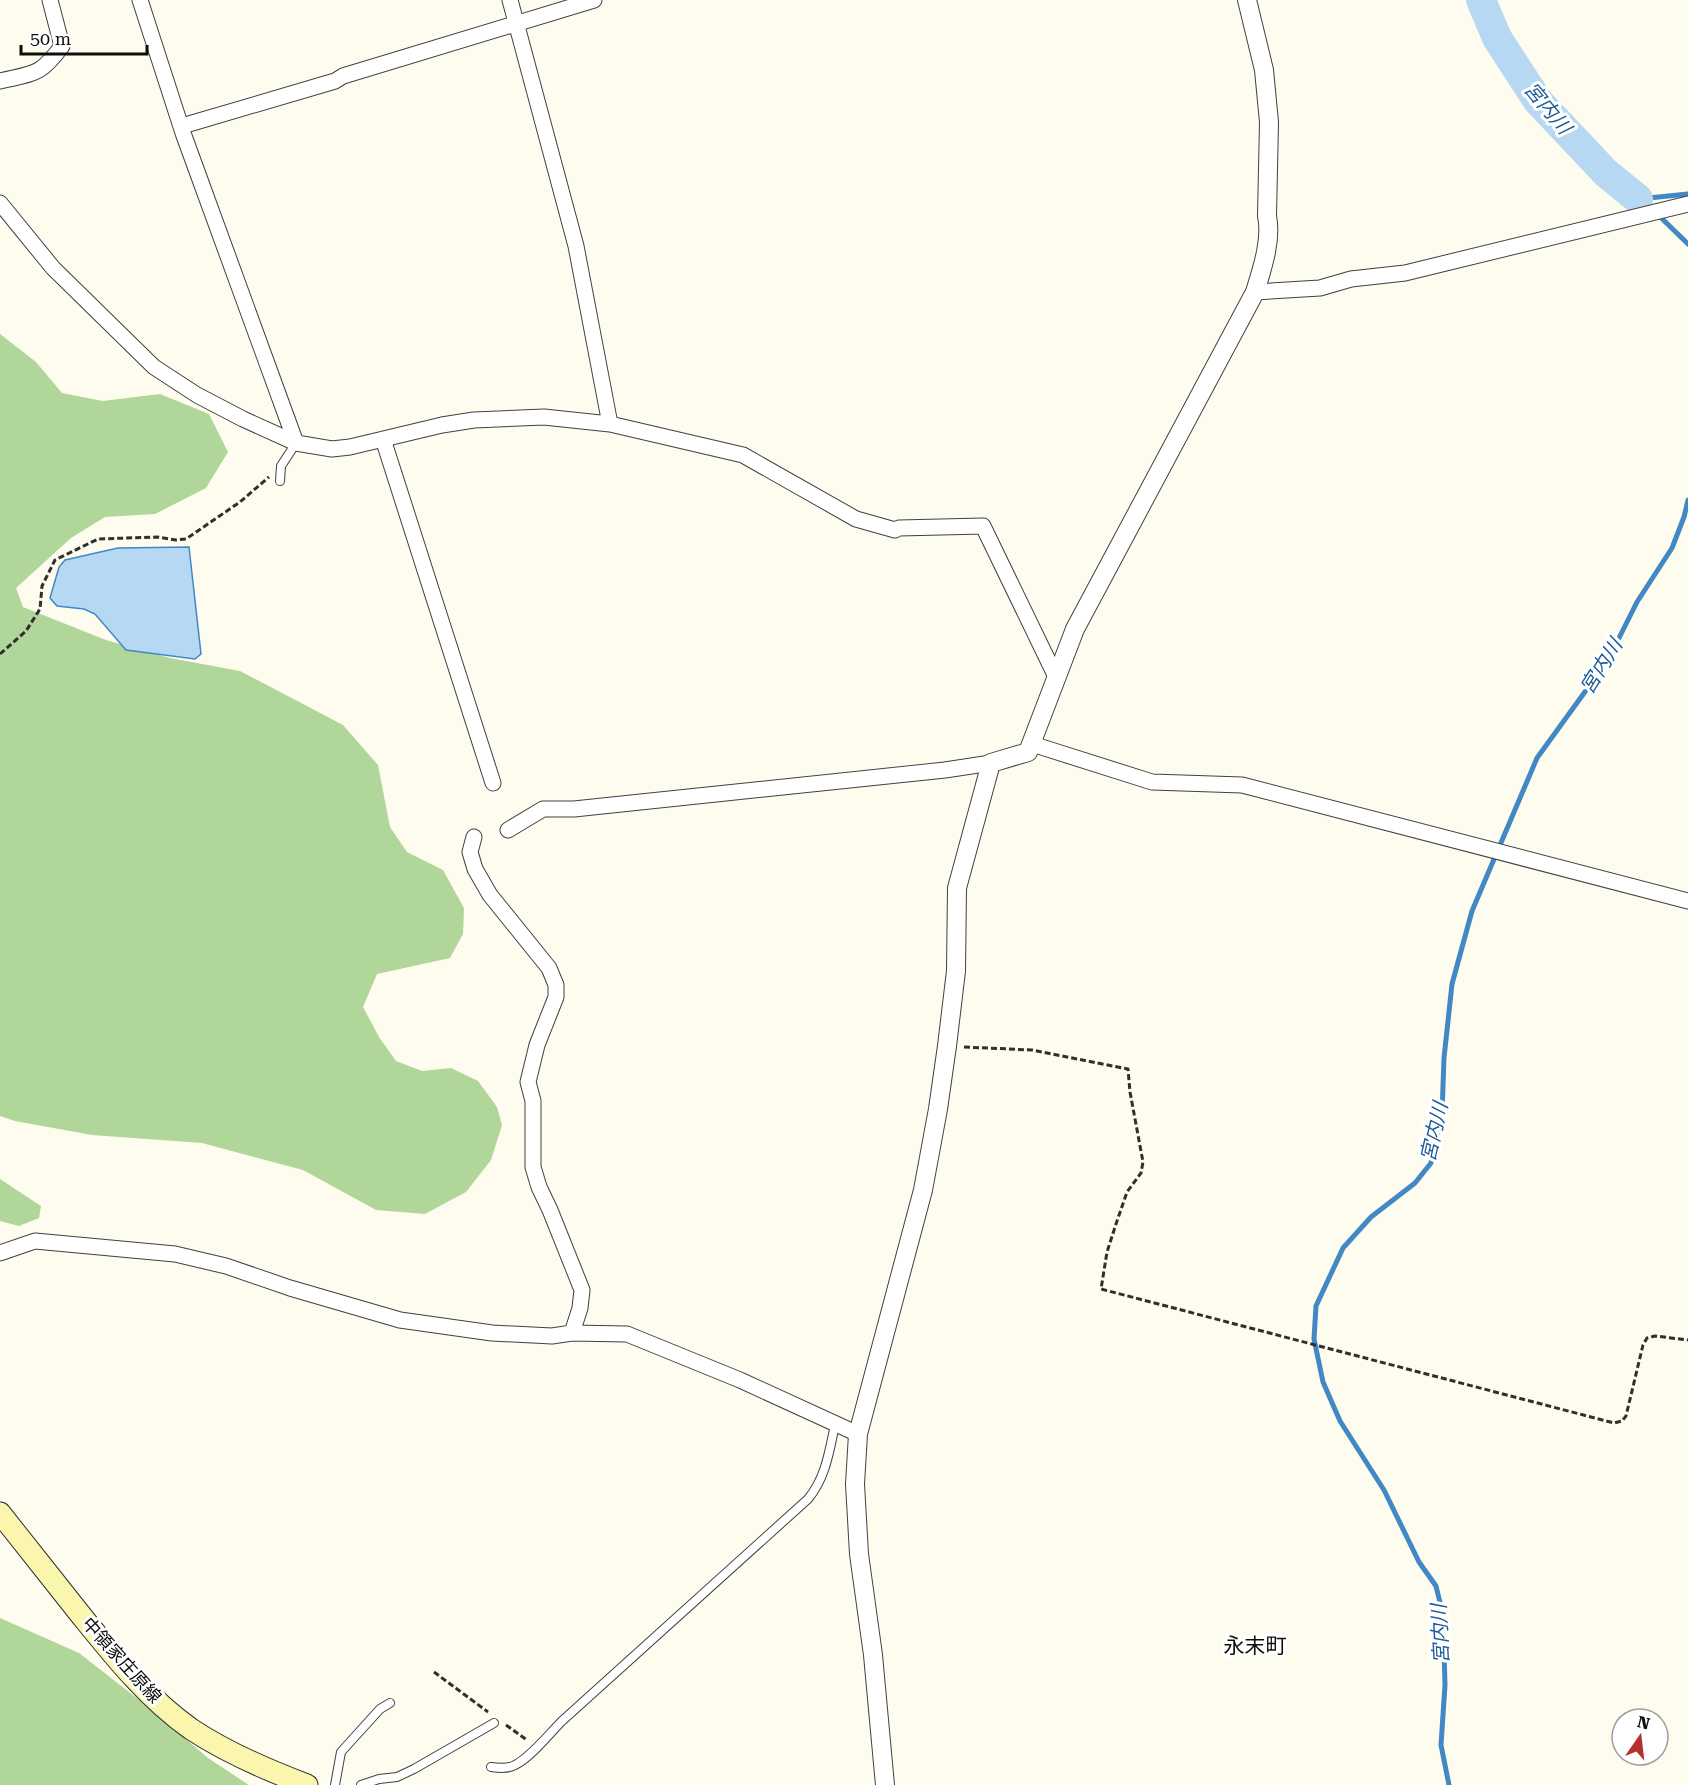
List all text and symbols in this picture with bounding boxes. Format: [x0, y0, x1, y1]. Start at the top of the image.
scale bar [21, 18, 147, 56]
text: 50 m [30, 28, 71, 49]
water label: 宮内川 [1520, 77, 1578, 140]
water label: 宮内川 [1575, 633, 1628, 698]
water label: 宮内川 [1416, 1098, 1453, 1164]
water label: 宮内川 [1426, 1601, 1454, 1665]
street label: 中領家庄原線 [78, 1613, 166, 1707]
district label: 永末町 [1224, 1634, 1287, 1658]
north arrow [1610, 1707, 1670, 1767]
text: N [1635, 1712, 1652, 1734]

